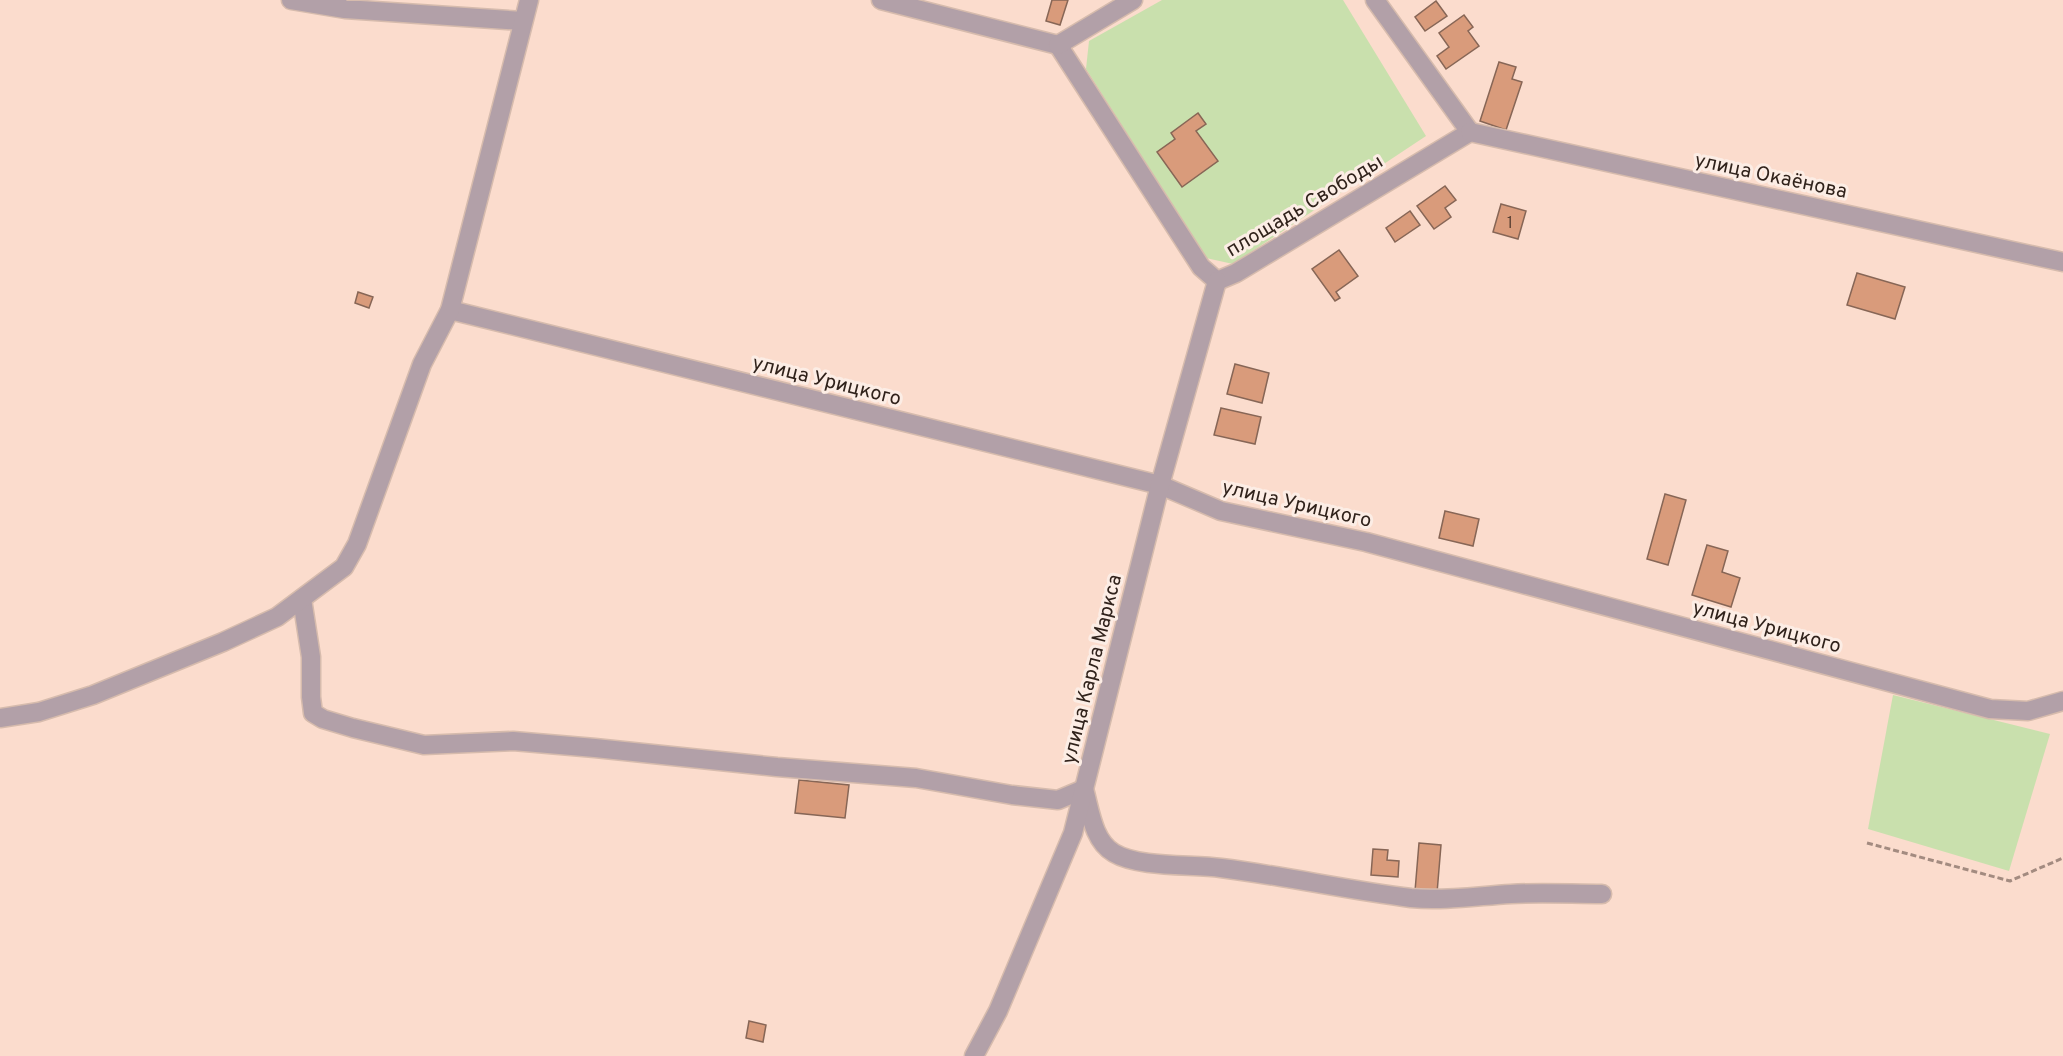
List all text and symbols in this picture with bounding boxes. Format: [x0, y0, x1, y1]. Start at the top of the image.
street label: улица Окаёнова [1692, 148, 1849, 206]
street label: площадь Свободы [1222, 150, 1388, 264]
house number: 1 [1507, 214, 1513, 234]
street label: улица Урицкого [749, 351, 904, 413]
street label: улица Урицкого [1219, 475, 1374, 535]
street label: улица Карла Маркса [1057, 572, 1129, 767]
street label: улица Урицкого [1689, 596, 1844, 660]

